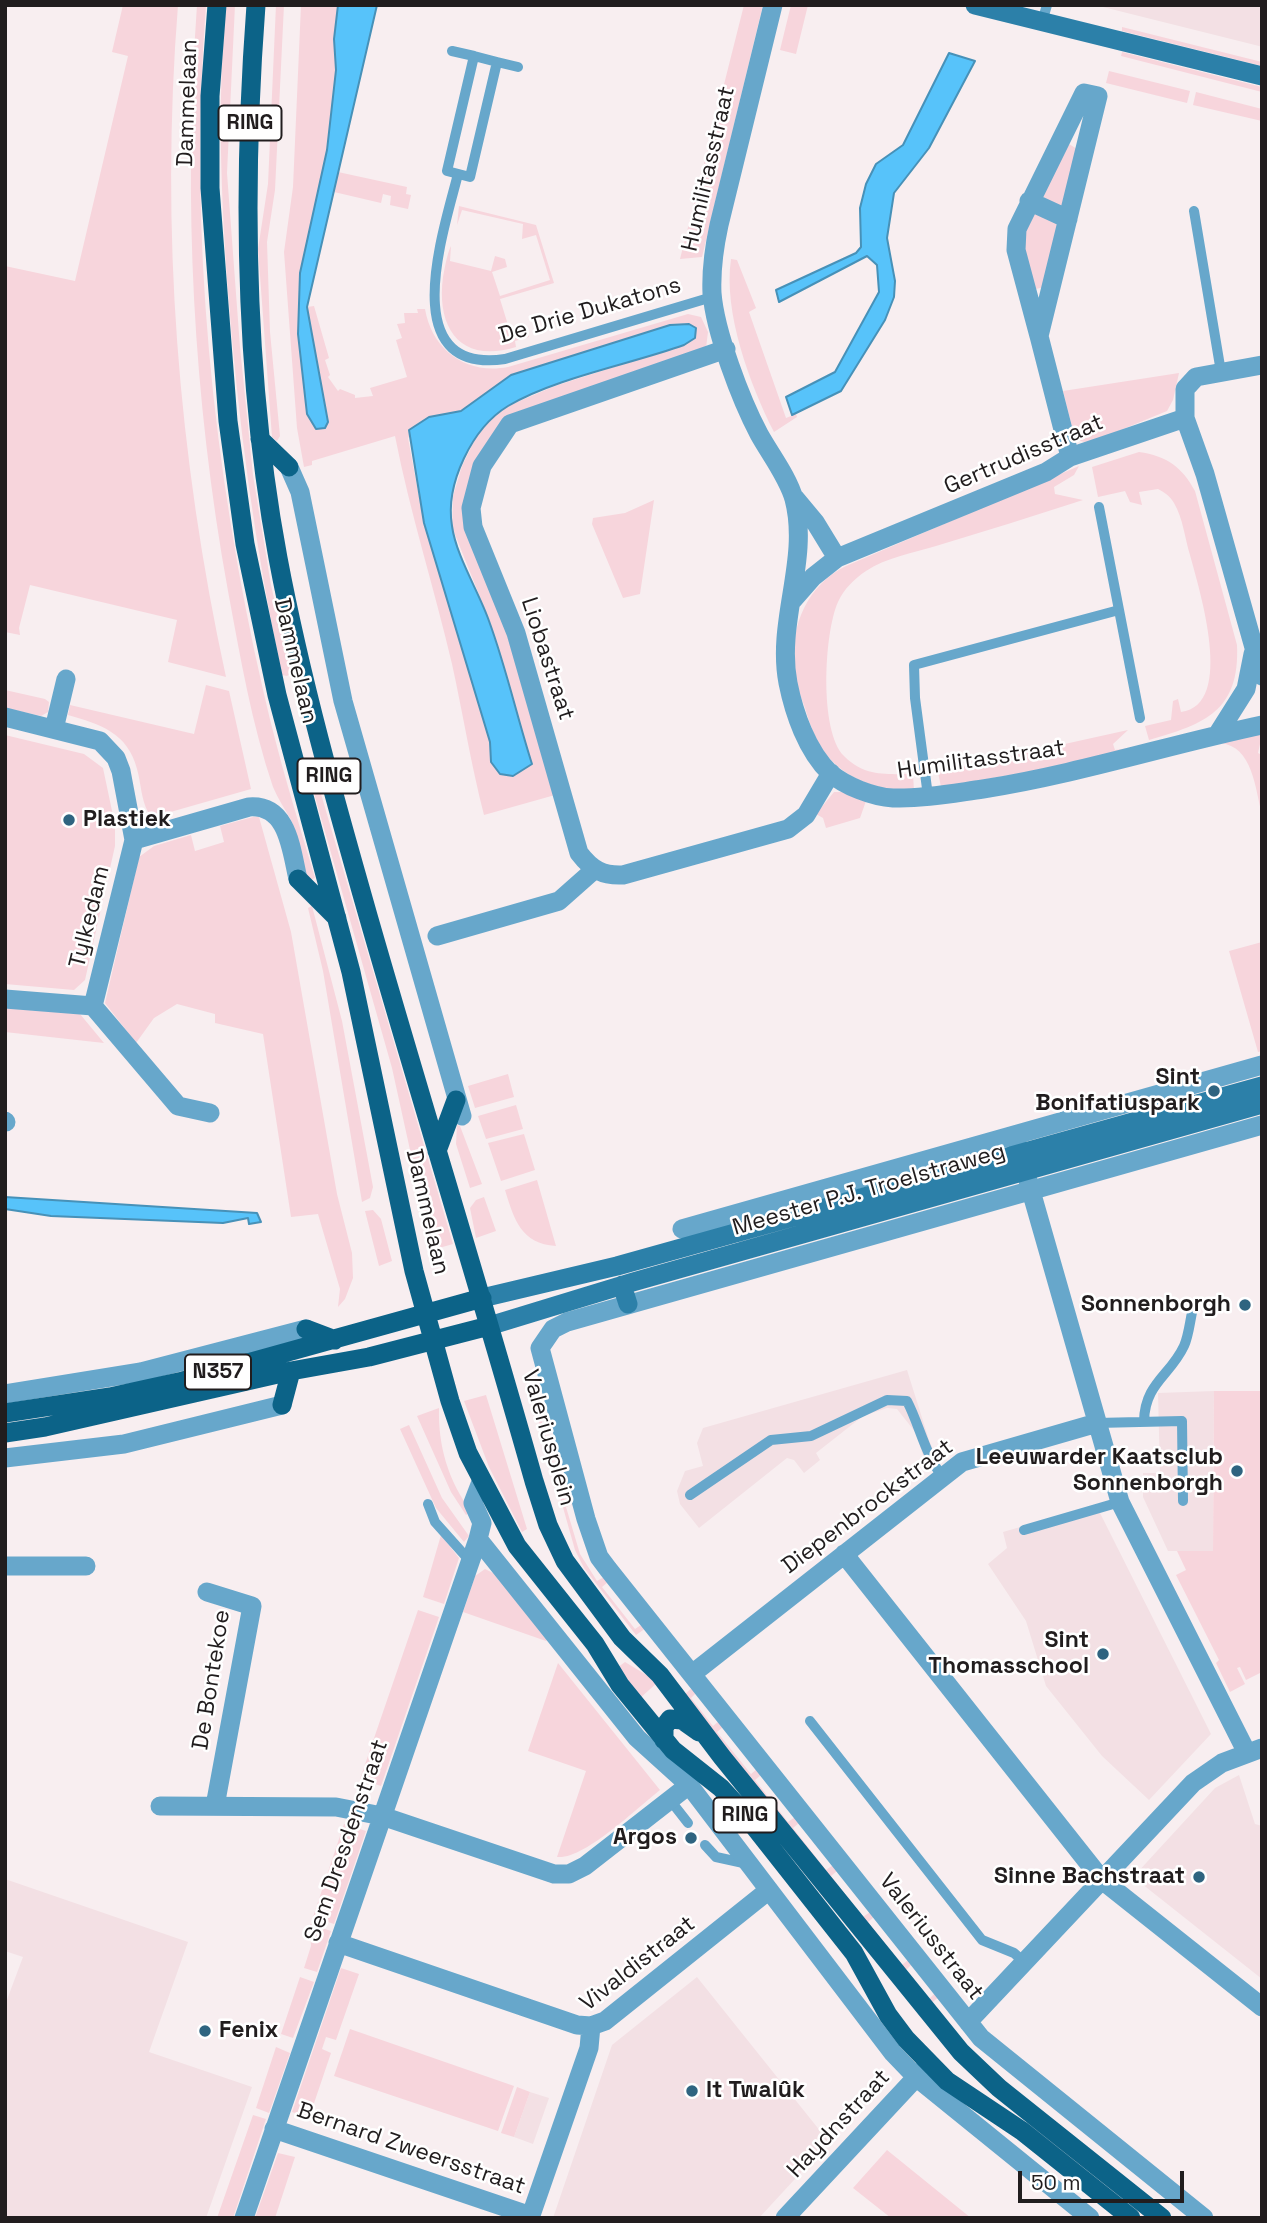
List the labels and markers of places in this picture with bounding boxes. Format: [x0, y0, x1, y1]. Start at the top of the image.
place label: Plastiek [83, 806, 171, 834]
marker: Plastiek [61, 812, 77, 828]
place label: Sint Bonifatiuspark [1035, 1064, 1200, 1118]
marker: Sint Bonifatiuspark [1206, 1083, 1222, 1099]
place label: Sonnenborgh [1081, 1291, 1231, 1319]
marker: Sonnenborgh [1237, 1297, 1253, 1313]
place label: Leeuwarder Kaatsclub Sonnenborgh [976, 1444, 1223, 1498]
marker: Leeuwarder Kaatsclub Sonnenborgh [1229, 1463, 1245, 1479]
place label: Sint Thomasschool [928, 1627, 1089, 1681]
marker: Sint Thomasschool [1095, 1646, 1111, 1662]
place label: Argos [613, 1824, 677, 1852]
marker: Argos [683, 1830, 699, 1846]
place label: Sinne Bachstraat [994, 1863, 1185, 1891]
marker: Sinne Bachstraat [1191, 1869, 1207, 1885]
place label: Fenix [219, 2017, 278, 2045]
marker: Fenix [197, 2023, 213, 2039]
place label: It Twalûk [706, 2077, 805, 2105]
marker: It Twalûk [684, 2083, 700, 2099]

